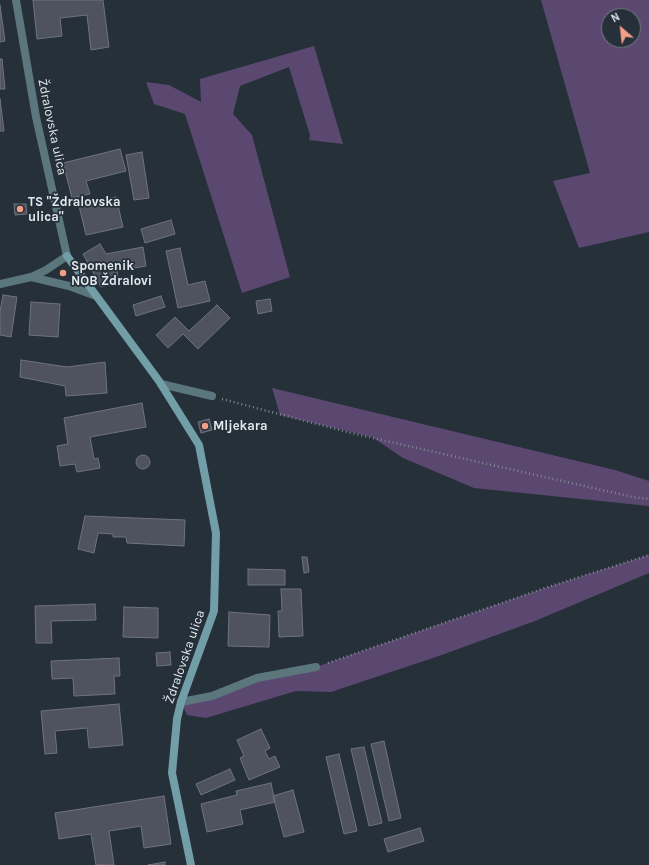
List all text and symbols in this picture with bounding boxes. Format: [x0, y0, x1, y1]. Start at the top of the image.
north arrow [601, 8, 641, 48]
text: N [609, 10, 622, 25]
street label: Ždralovska ulica [34, 77, 70, 177]
place label: TS "Ždralovska ulica" [28, 194, 121, 225]
marker: TS "Ždralovska ulica" [15, 204, 25, 214]
place label: Spomenik NOB Ždralovi [71, 258, 152, 289]
marker: Spomenik NOB Ždralovi [58, 268, 68, 278]
place label: Mljekara [213, 418, 268, 434]
marker: Mljekara [200, 421, 210, 431]
street label: Ždralovska ulica [162, 608, 208, 706]

